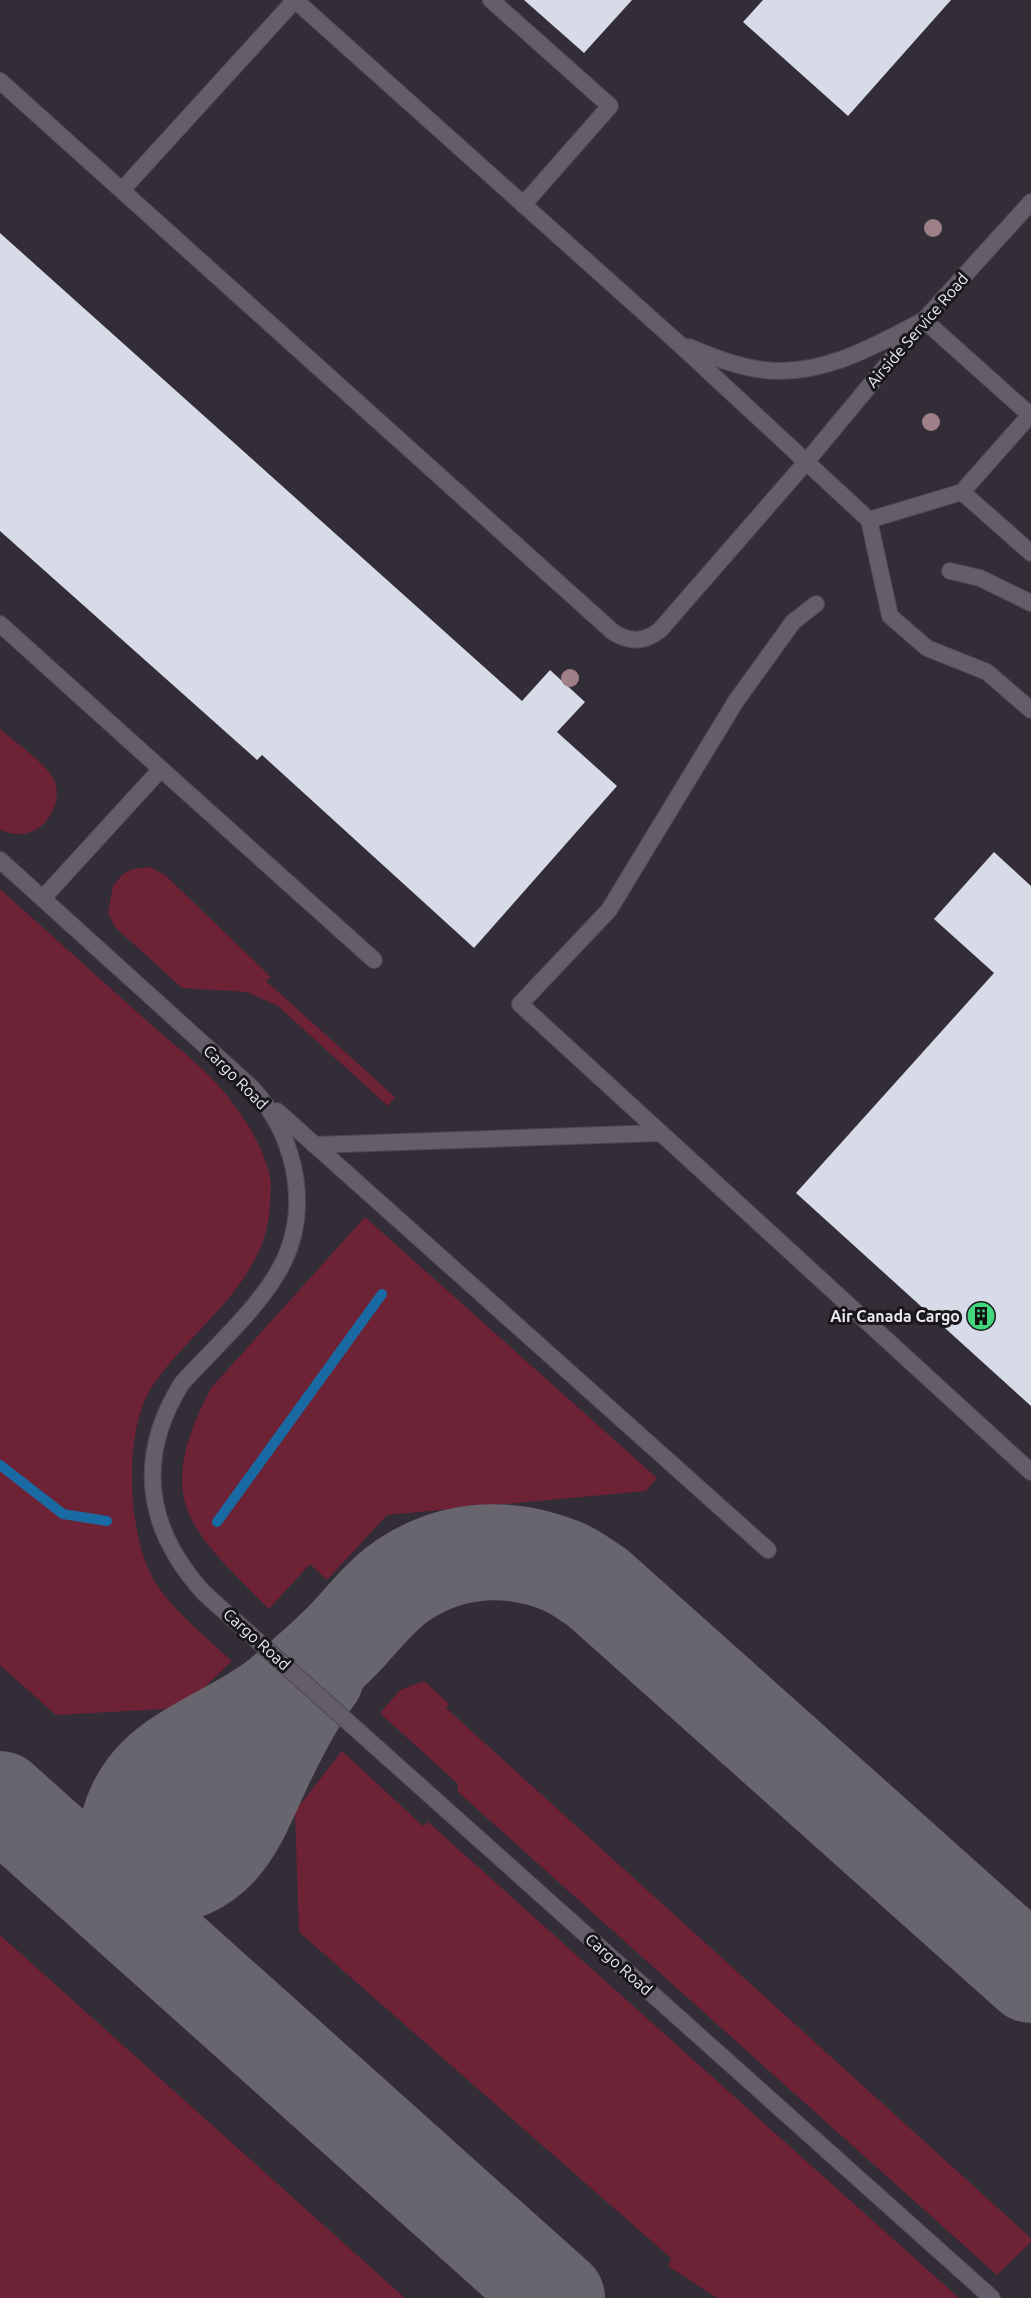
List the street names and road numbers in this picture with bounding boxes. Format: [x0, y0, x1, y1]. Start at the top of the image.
street label: Airside Service Road [863, 269, 971, 391]
street label: Cargo Road [200, 1041, 272, 1113]
street label: Cargo Road [220, 1604, 294, 1674]
street label: Cargo Road [582, 1929, 656, 1999]

